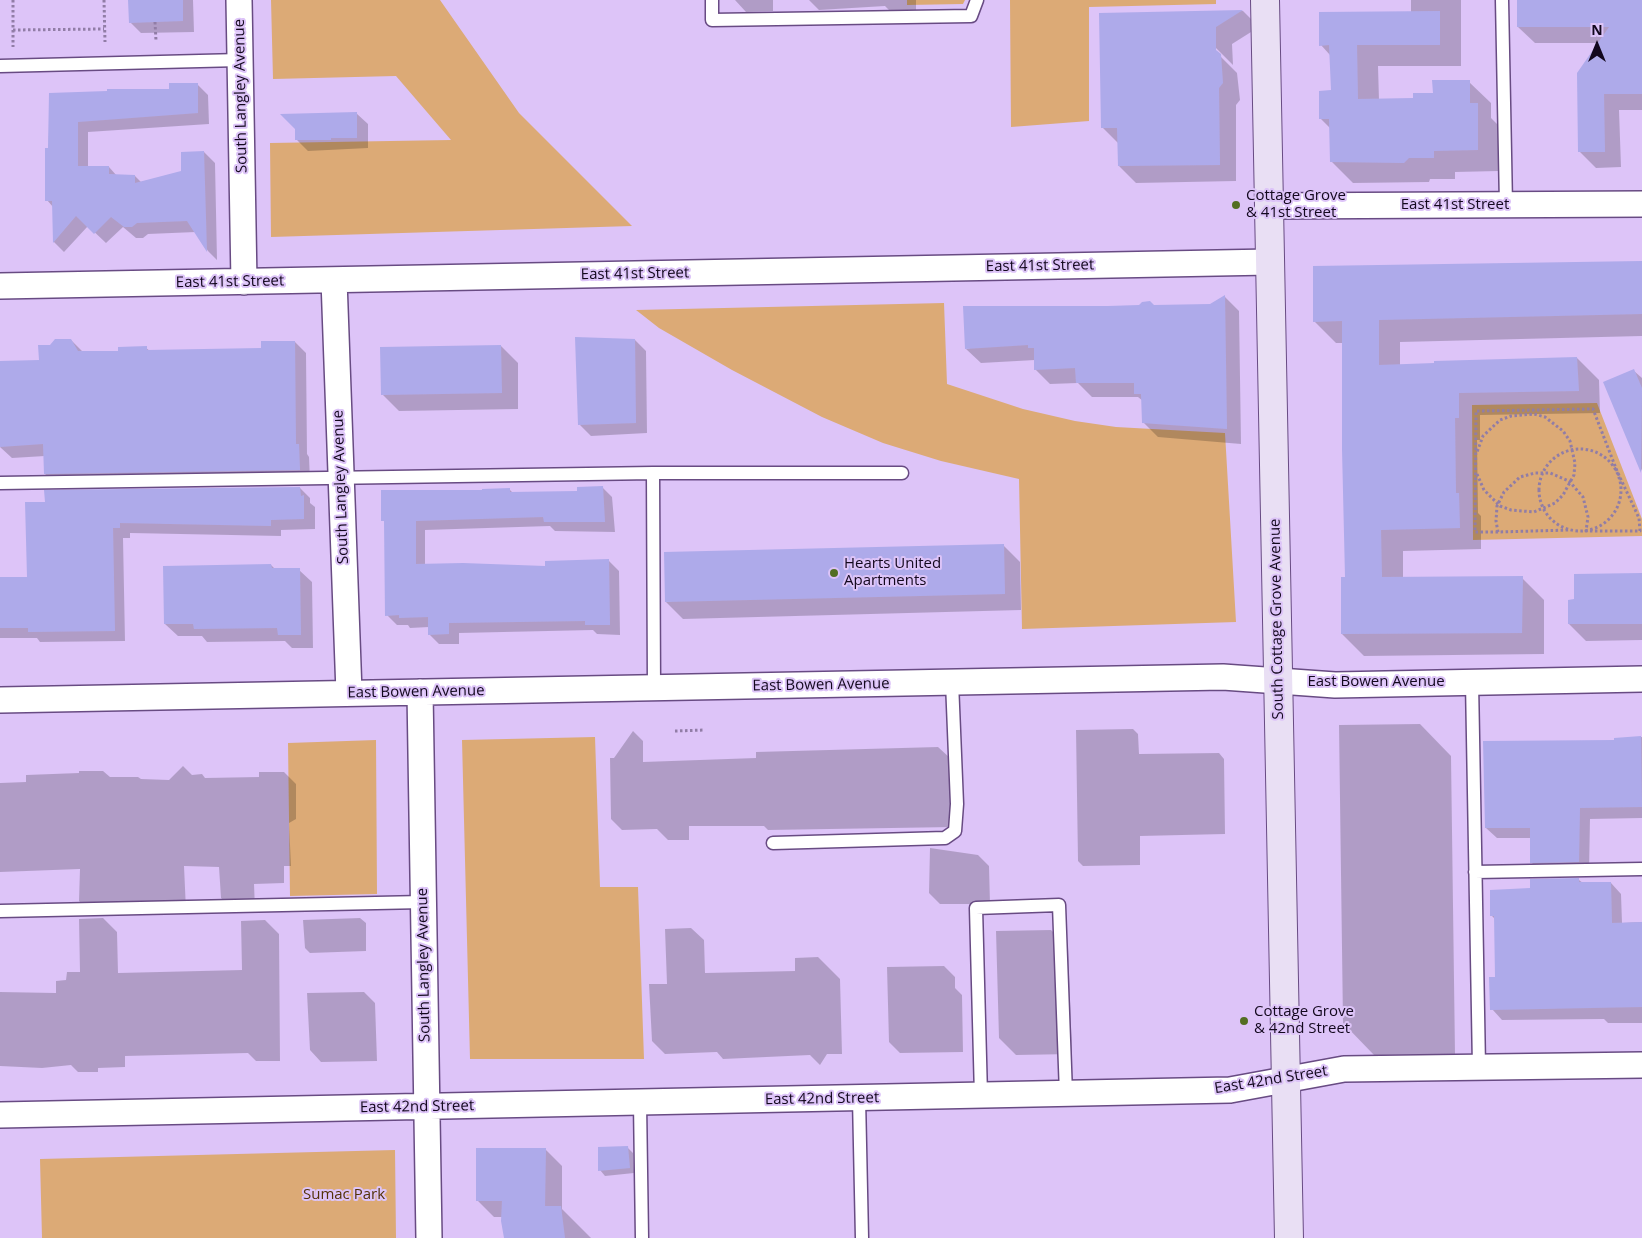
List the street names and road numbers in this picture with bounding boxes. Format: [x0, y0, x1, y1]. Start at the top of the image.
street label: South Langley Avenue [231, 19, 251, 173]
street label: East 41st Street [1401, 196, 1509, 214]
street label: East 41st Street [986, 256, 1094, 276]
street label: East 41st Street [581, 264, 689, 284]
street label: East 41st Street [176, 272, 284, 292]
street label: South Langley Avenue [329, 410, 353, 564]
street label: South Cottage Grove Avenue [1266, 518, 1288, 720]
street label: East Bowen Avenue [1307, 673, 1445, 691]
street label: East Bowen Avenue [752, 675, 890, 695]
street label: East Bowen Avenue [347, 682, 485, 702]
street label: South Langley Avenue [414, 888, 434, 1042]
street label: East 42nd Street [1213, 1062, 1329, 1098]
street label: East 42nd Street [765, 1089, 879, 1109]
street label: East 42nd Street [360, 1097, 474, 1117]

